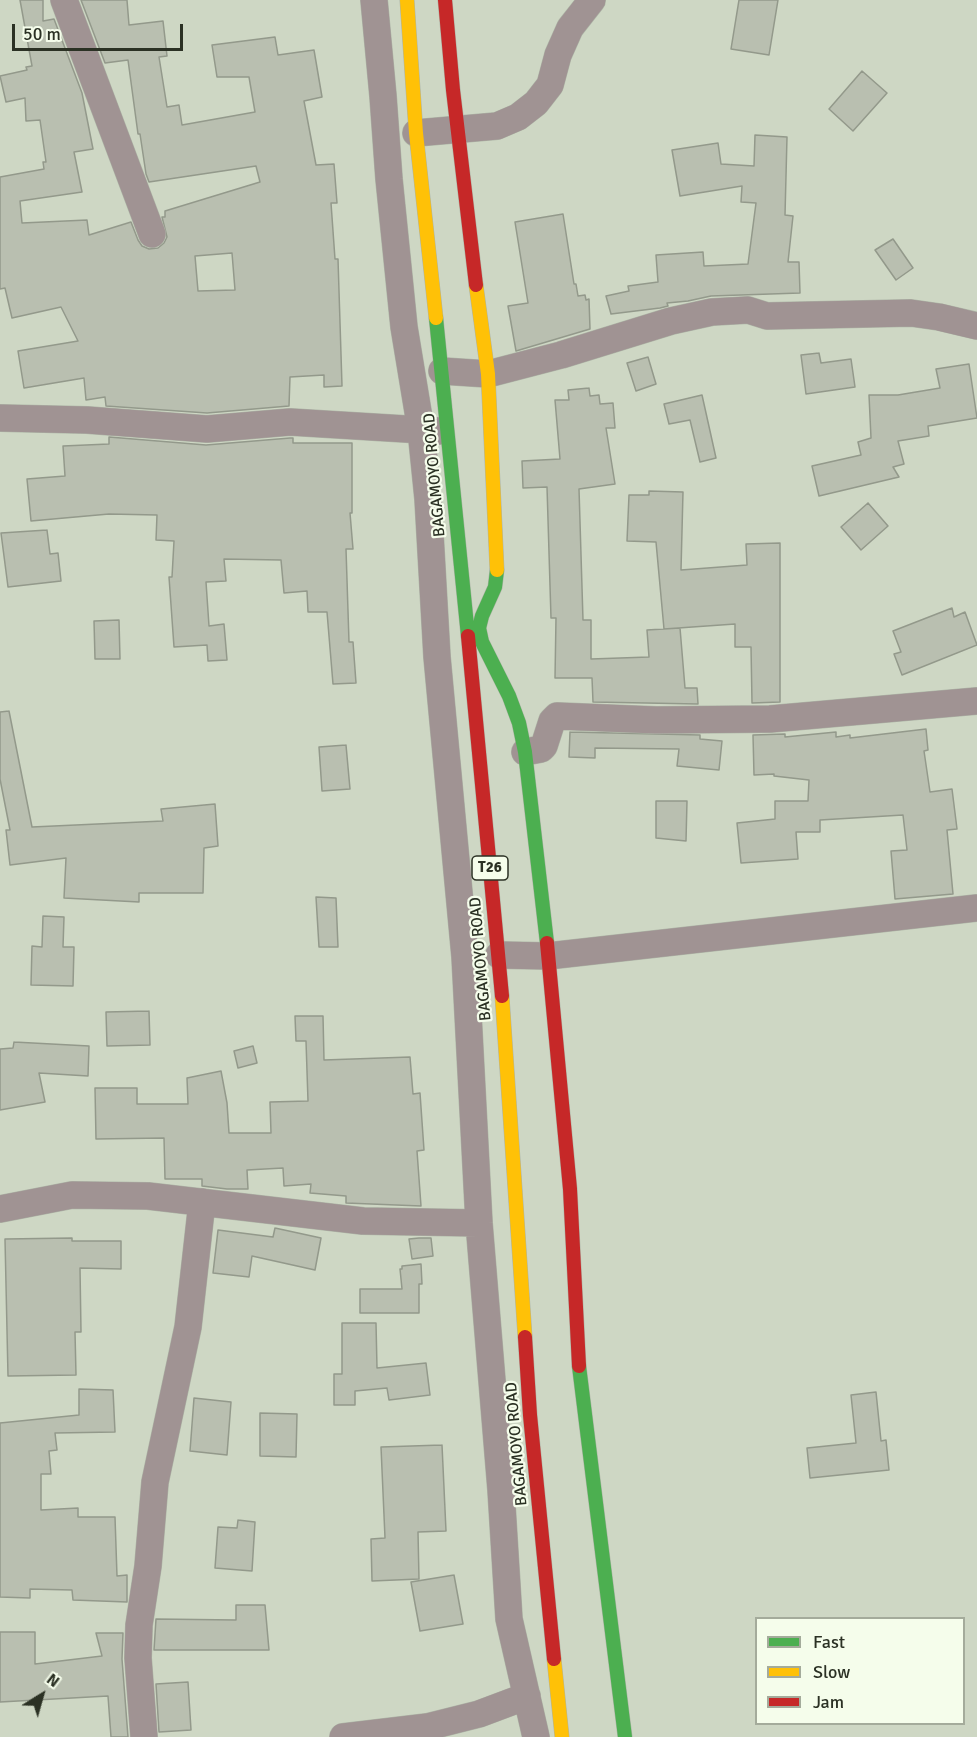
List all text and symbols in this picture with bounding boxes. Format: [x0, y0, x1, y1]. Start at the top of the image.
scale bar [15, 12, 186, 50]
text: 50 m [23, 23, 61, 45]
street label: BAGAMOYO ROAD [420, 412, 450, 538]
road number: T26 [472, 856, 508, 880]
street label: BAGAMOYO ROAD [466, 896, 496, 1022]
street label: BAGAMOYO ROAD [502, 1381, 532, 1507]
legend [755, 1617, 965, 1725]
text: Fast [813, 1631, 845, 1653]
text: Slow [813, 1661, 850, 1683]
north arrow [12, 1665, 72, 1725]
text: N [42, 1669, 63, 1692]
text: Jam [813, 1691, 844, 1713]

